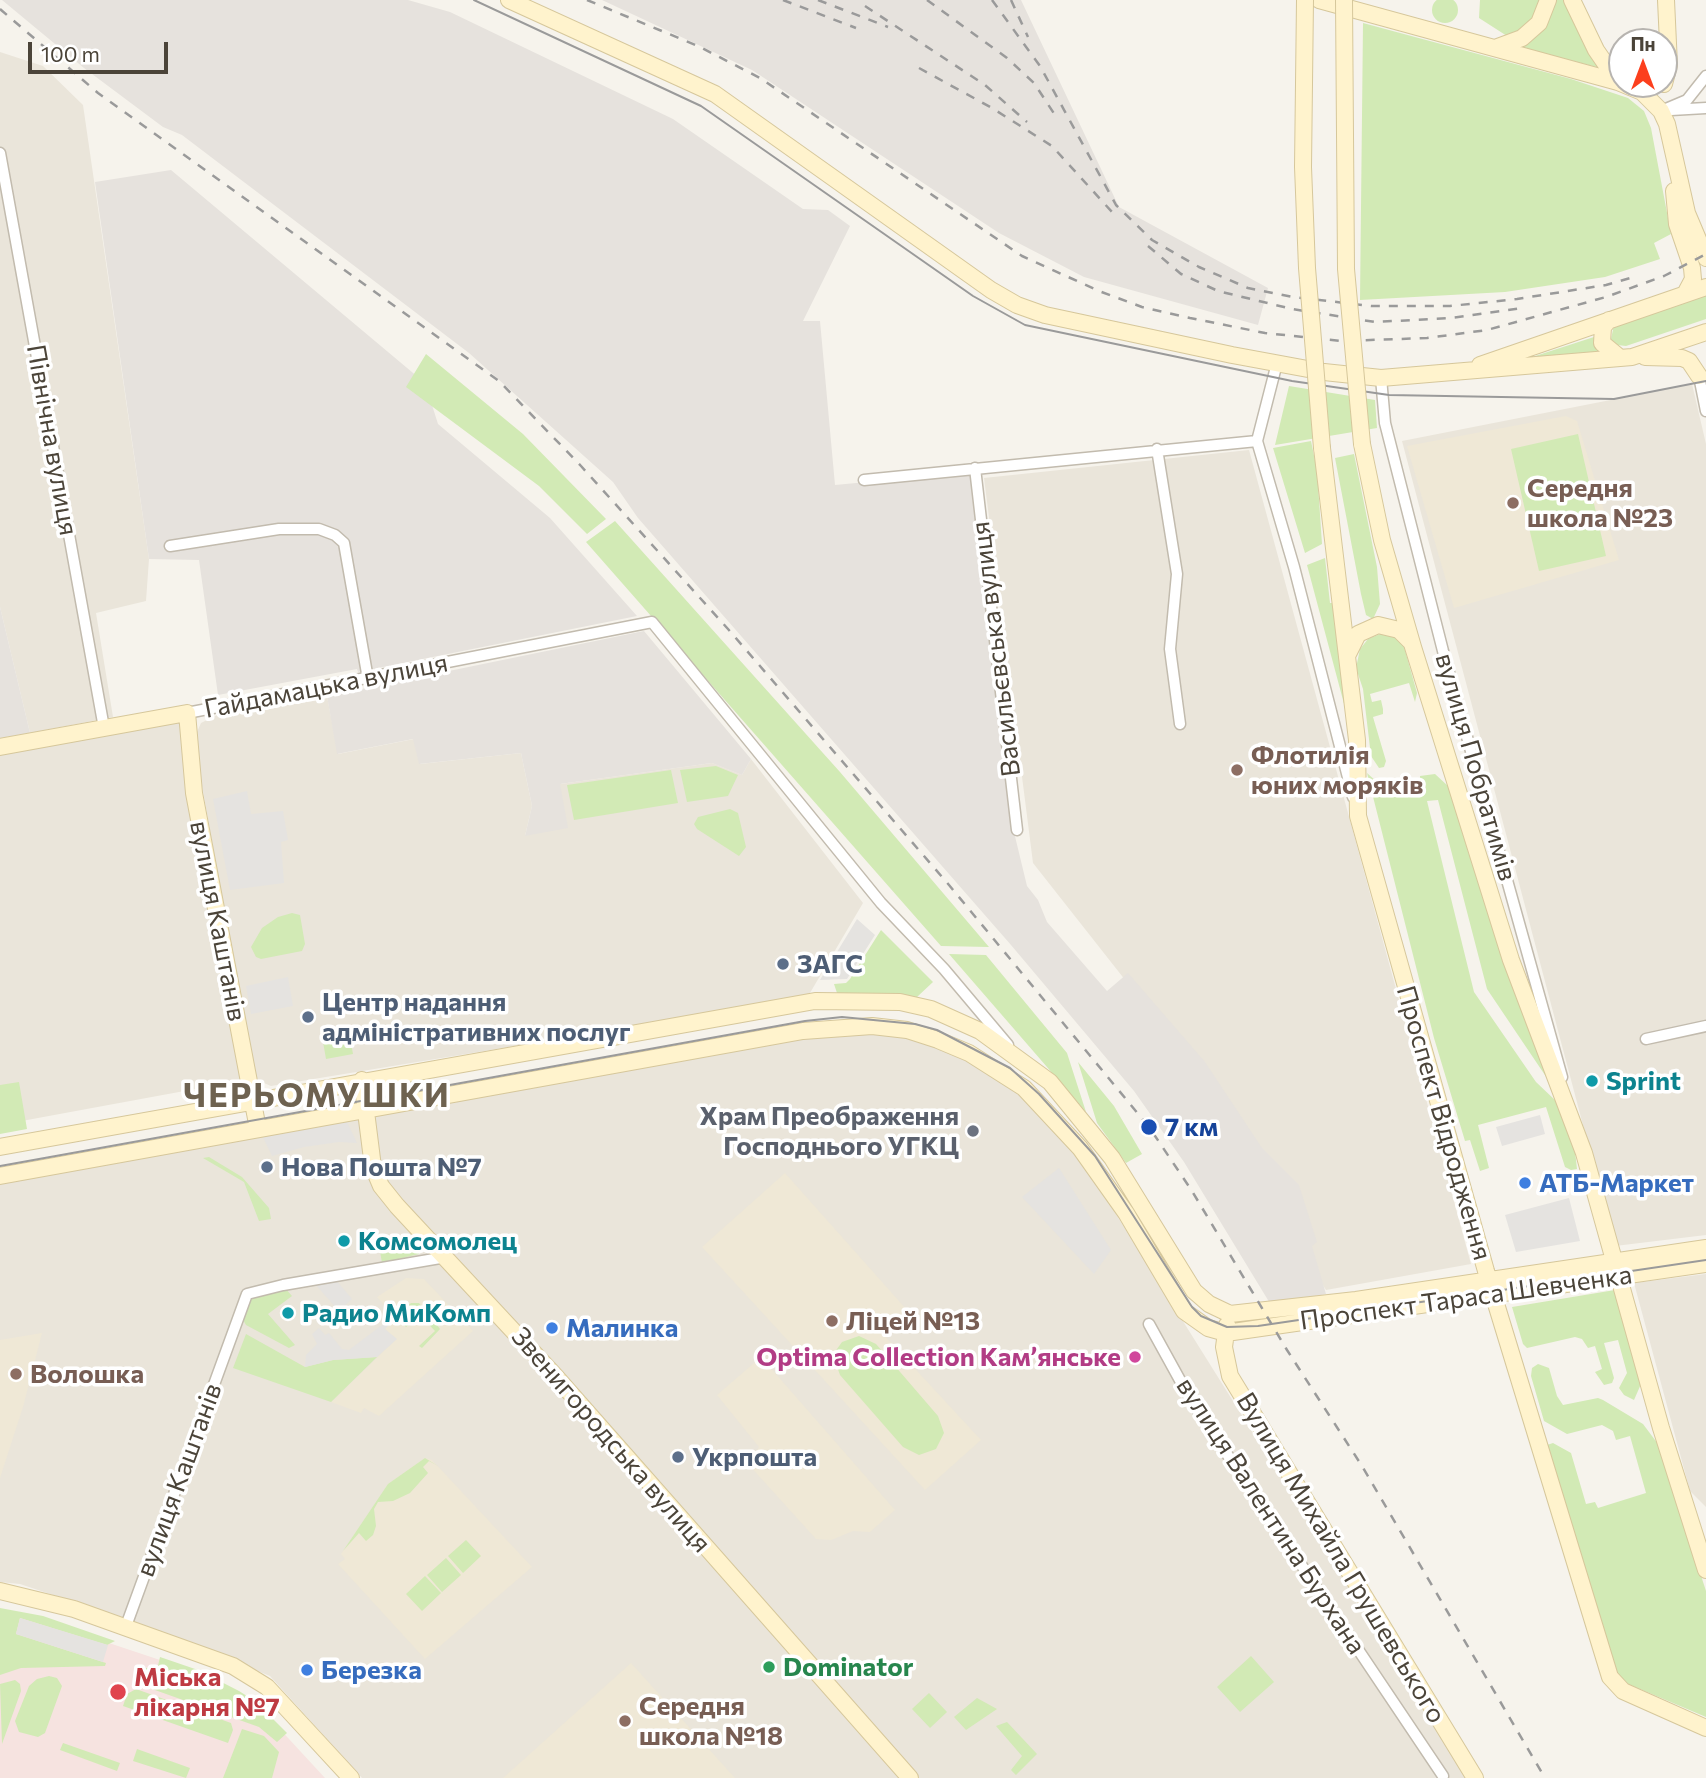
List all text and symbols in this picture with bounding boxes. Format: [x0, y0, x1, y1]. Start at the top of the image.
scale bar [32, 28, 172, 72]
north arrow [1608, 28, 1678, 98]
text: Пн [1630, 32, 1656, 55]
text: 100 m [41, 41, 100, 66]
street label: Північна вулиця [20, 342, 84, 538]
place label: Середня школа №23 [1527, 472, 1673, 534]
marker: Середня школа №23 [1505, 495, 1521, 511]
street label: Васильєвська вулиця [965, 520, 1027, 778]
street label: Гайдамацька вулиця [202, 647, 450, 725]
street label: вулиця Побратимів [1429, 650, 1523, 884]
place label: Флотилія юних моряків [1251, 739, 1423, 800]
marker: Флотилія юних моряків [1229, 762, 1245, 778]
street label: вулиця Каштанів [183, 818, 253, 1024]
place label: ЗАГС [797, 948, 863, 980]
marker: ЗАГС [775, 956, 791, 972]
street label: Проспект Відродження [1390, 982, 1498, 1264]
place label: Центр надання адміністративних послуг [322, 986, 631, 1048]
marker: Центр надання адміністративних послуг [300, 1009, 316, 1025]
place label: Sprint [1606, 1065, 1681, 1097]
marker: Sprint [1584, 1073, 1600, 1089]
district label: ЧЕРЬОМУШКИ [185, 1076, 449, 1116]
place label: Храм Преображення Господнього УГКЦ [699, 1100, 959, 1162]
place label: 7 км [1165, 1111, 1218, 1143]
marker: 7 км [1139, 1117, 1159, 1137]
marker: Храм Преображення Господнього УГКЦ [965, 1123, 981, 1139]
place label: Нова Пошта №7 [281, 1151, 482, 1183]
marker: Нова Пошта №7 [259, 1159, 275, 1175]
place label: АТБ-Маркет [1539, 1167, 1694, 1199]
marker: АТБ-Маркет [1517, 1175, 1533, 1191]
place label: Комсомолец [358, 1225, 517, 1257]
marker: Комсомолец [336, 1233, 352, 1249]
street label: Проспект Тараса Шевченка [1298, 1259, 1634, 1337]
place label: Радио МиКомп [302, 1297, 491, 1329]
marker: Радио МиКомп [280, 1305, 296, 1321]
place label: Ліцей №13 [846, 1305, 980, 1337]
place label: Малинка [566, 1312, 678, 1344]
marker: Ліцей №13 [824, 1313, 840, 1329]
marker: Малинка [544, 1320, 560, 1336]
street label: Звенигородська вулиця [505, 1321, 717, 1559]
place label: Optima Collection Кам’янське [756, 1341, 1121, 1373]
marker: Optima Collection Кам’янське [1127, 1349, 1143, 1365]
place label: Волошка [30, 1358, 144, 1390]
marker: Волошка [8, 1366, 24, 1382]
street label: вулиця Валентина Бурхана [1170, 1372, 1372, 1660]
street label: вулиця Каштанів [130, 1379, 228, 1581]
street label: Вулиця Михайла Грушевського [1230, 1387, 1452, 1729]
place label: Укрпошта [692, 1441, 817, 1473]
marker: Укрпошта [670, 1449, 686, 1465]
place label: Dominator [783, 1651, 913, 1683]
place label: Березка [321, 1654, 422, 1686]
marker: Dominator [761, 1659, 777, 1675]
place label: Міська лікарня №7 [134, 1661, 280, 1722]
marker: Березка [299, 1662, 315, 1678]
marker: Міська лікарня №7 [108, 1682, 128, 1702]
place label: Середня школа №18 [639, 1690, 783, 1752]
marker: Середня школа №18 [617, 1713, 633, 1729]

